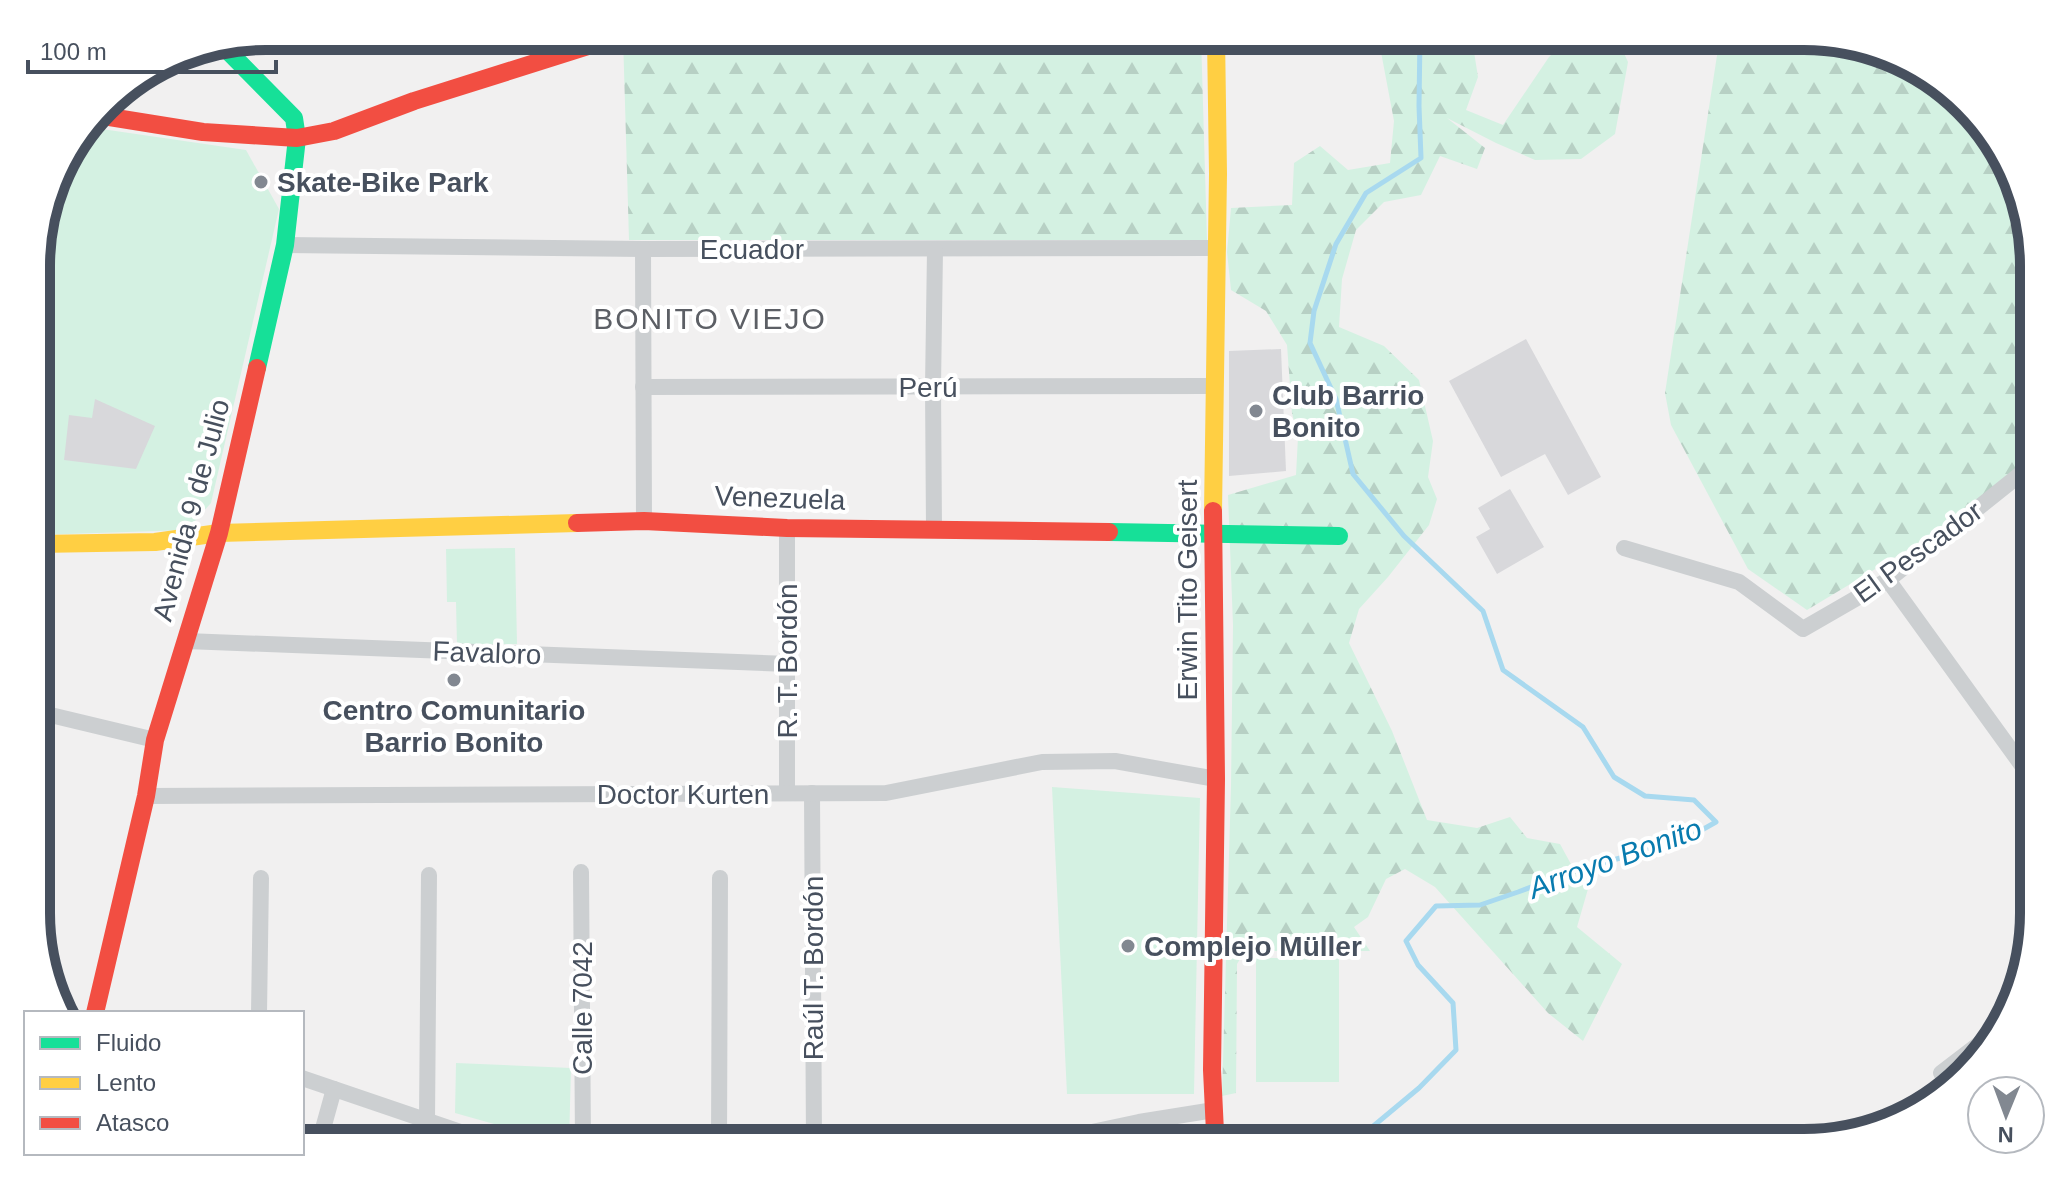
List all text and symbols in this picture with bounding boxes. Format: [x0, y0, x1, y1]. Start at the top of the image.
scale bar [28, 24, 276, 74]
text: 100 m [40, 38, 107, 65]
place label: Skate-Bike Park [277, 167, 489, 198]
marker: Skate-Bike Park [252, 173, 270, 191]
street label: Ecuador [700, 234, 804, 265]
district label: BONITO VIEJO [593, 302, 827, 335]
street label: Perú [898, 372, 958, 403]
place label: Club Barrio Bonito [1272, 380, 1424, 443]
street label: Avenida 9 de Julio [146, 396, 236, 624]
marker: Club Barrio Bonito [1247, 402, 1265, 420]
street label: Erwin Tito Geisert [1172, 479, 1203, 700]
street label: Venezuela [714, 480, 846, 516]
street label: El Pescador [1848, 495, 1988, 609]
street label: R. T. Bordón [772, 583, 803, 739]
street label: Favaloro [432, 636, 542, 670]
marker: Centro Comunitario Barrio Bonito [445, 671, 463, 689]
place label: Centro Comunitario Barrio Bonito [323, 695, 585, 758]
street label: Doctor Kurten [597, 779, 769, 810]
water label: Arroyo Bonito [1522, 811, 1706, 905]
street label: Raúl T. Bordón [798, 876, 829, 1060]
place label: Complejo Müller [1144, 931, 1362, 962]
marker: Complejo Müller [1119, 937, 1137, 955]
street label: Calle 7042 [567, 941, 598, 1075]
legend [24, 1011, 304, 1155]
text: Fluido [96, 1029, 161, 1056]
text: Lento [96, 1069, 156, 1096]
north arrow [1966, 1075, 2046, 1155]
text: Atasco [96, 1109, 169, 1136]
text: N [1997, 1122, 2014, 1147]

